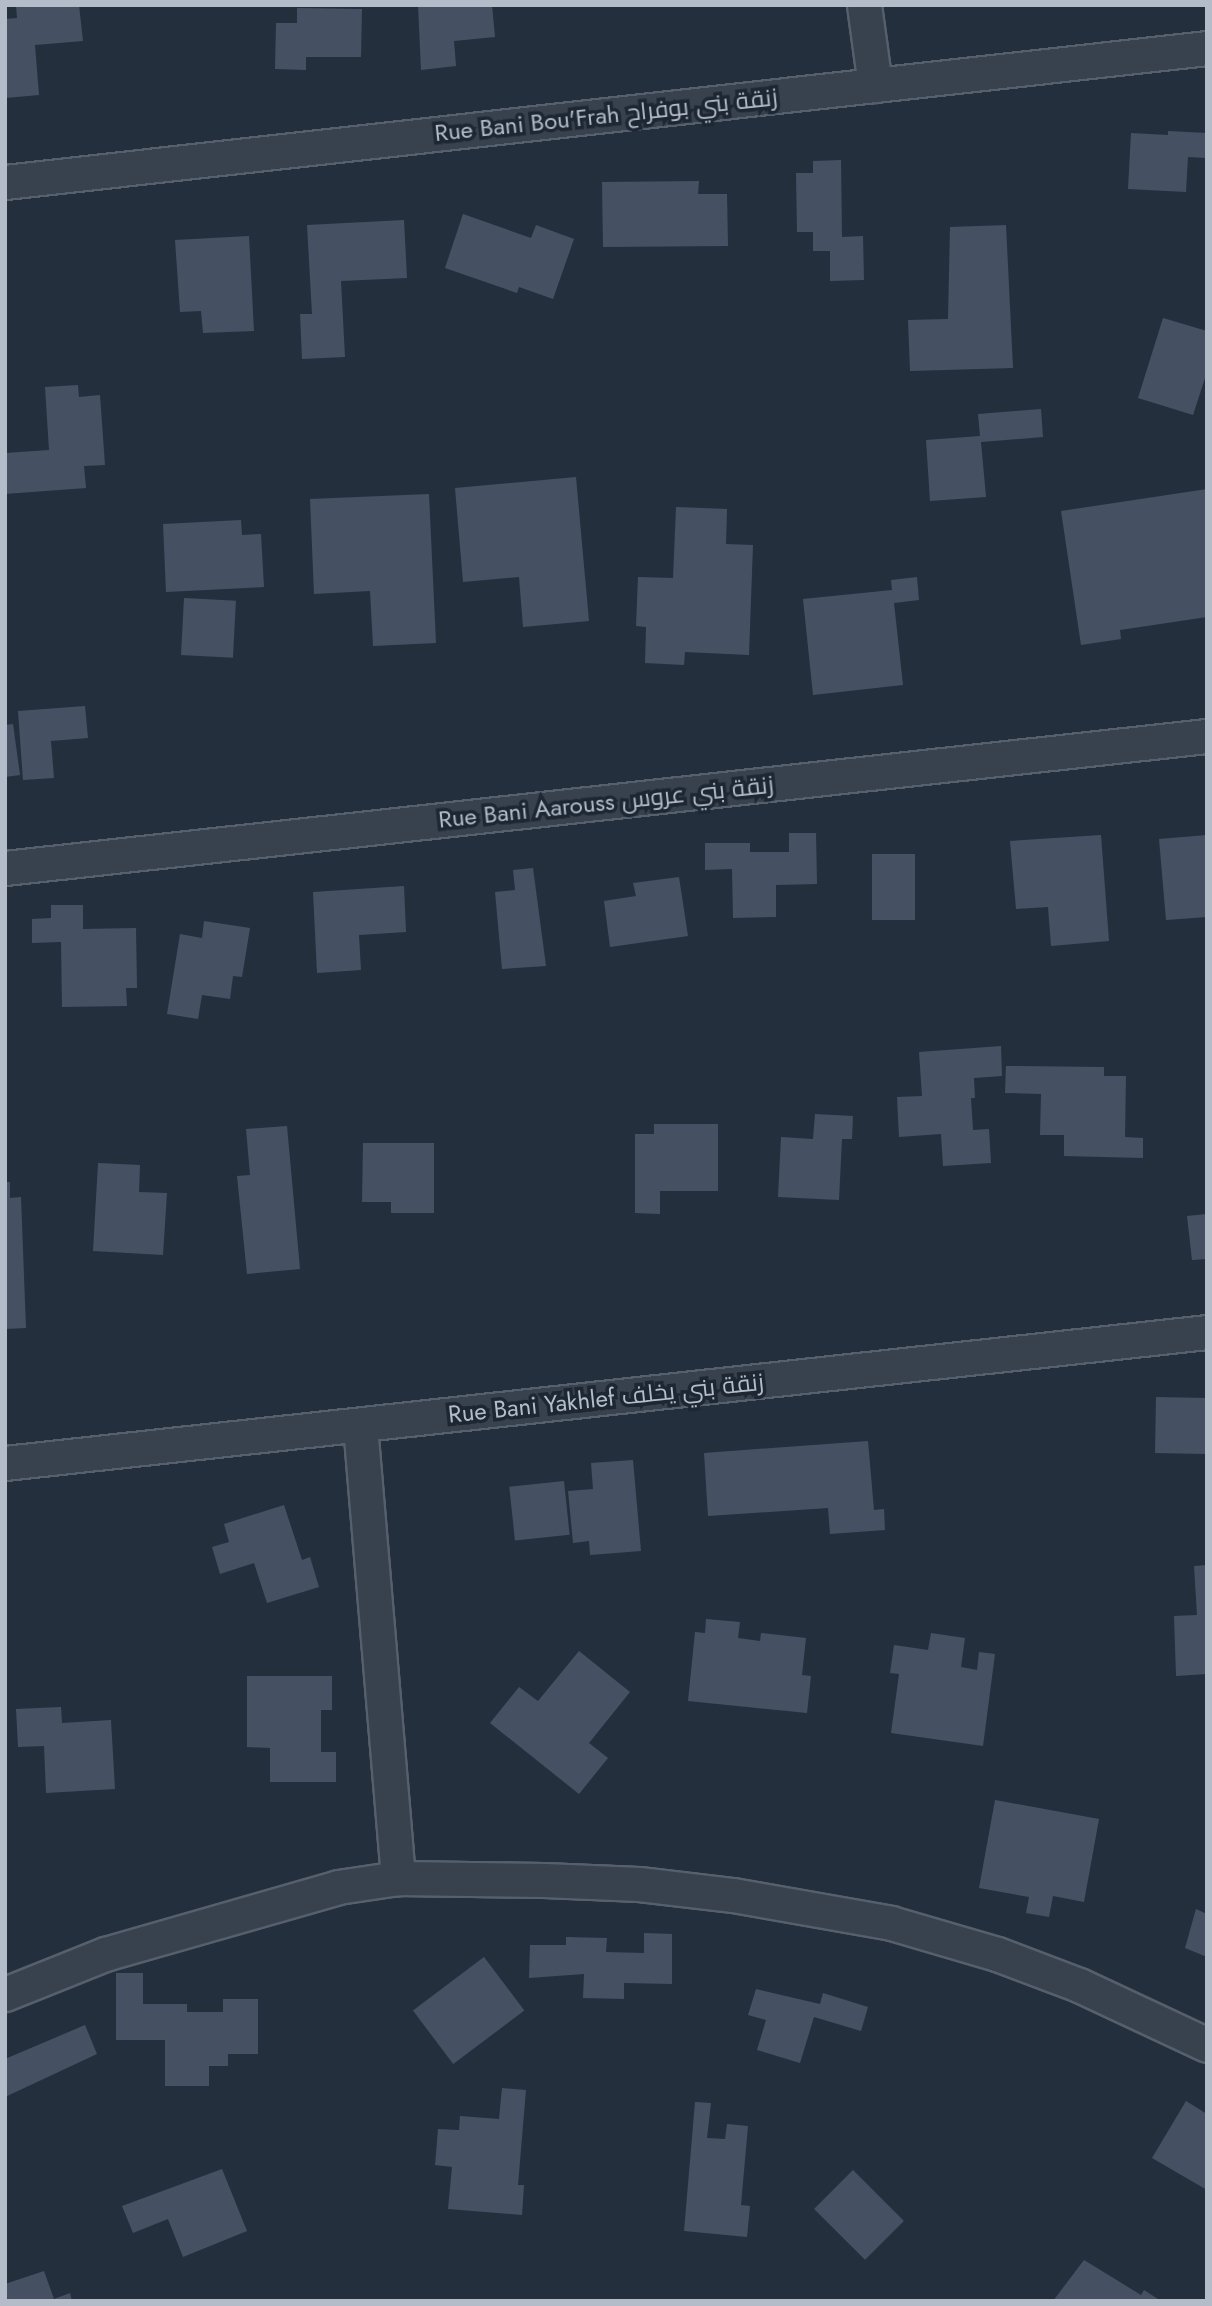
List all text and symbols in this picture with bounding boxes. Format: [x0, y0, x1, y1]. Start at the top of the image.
street label: Rue Bani Bou'Frah زنقة بني بوفراح [433, 83, 779, 147]
street label: Rue Bani Aarouss زنقة بني عروس [437, 770, 775, 834]
street label: Rue Bani Yakhlef زنقة بني يخلف [447, 1367, 765, 1429]

